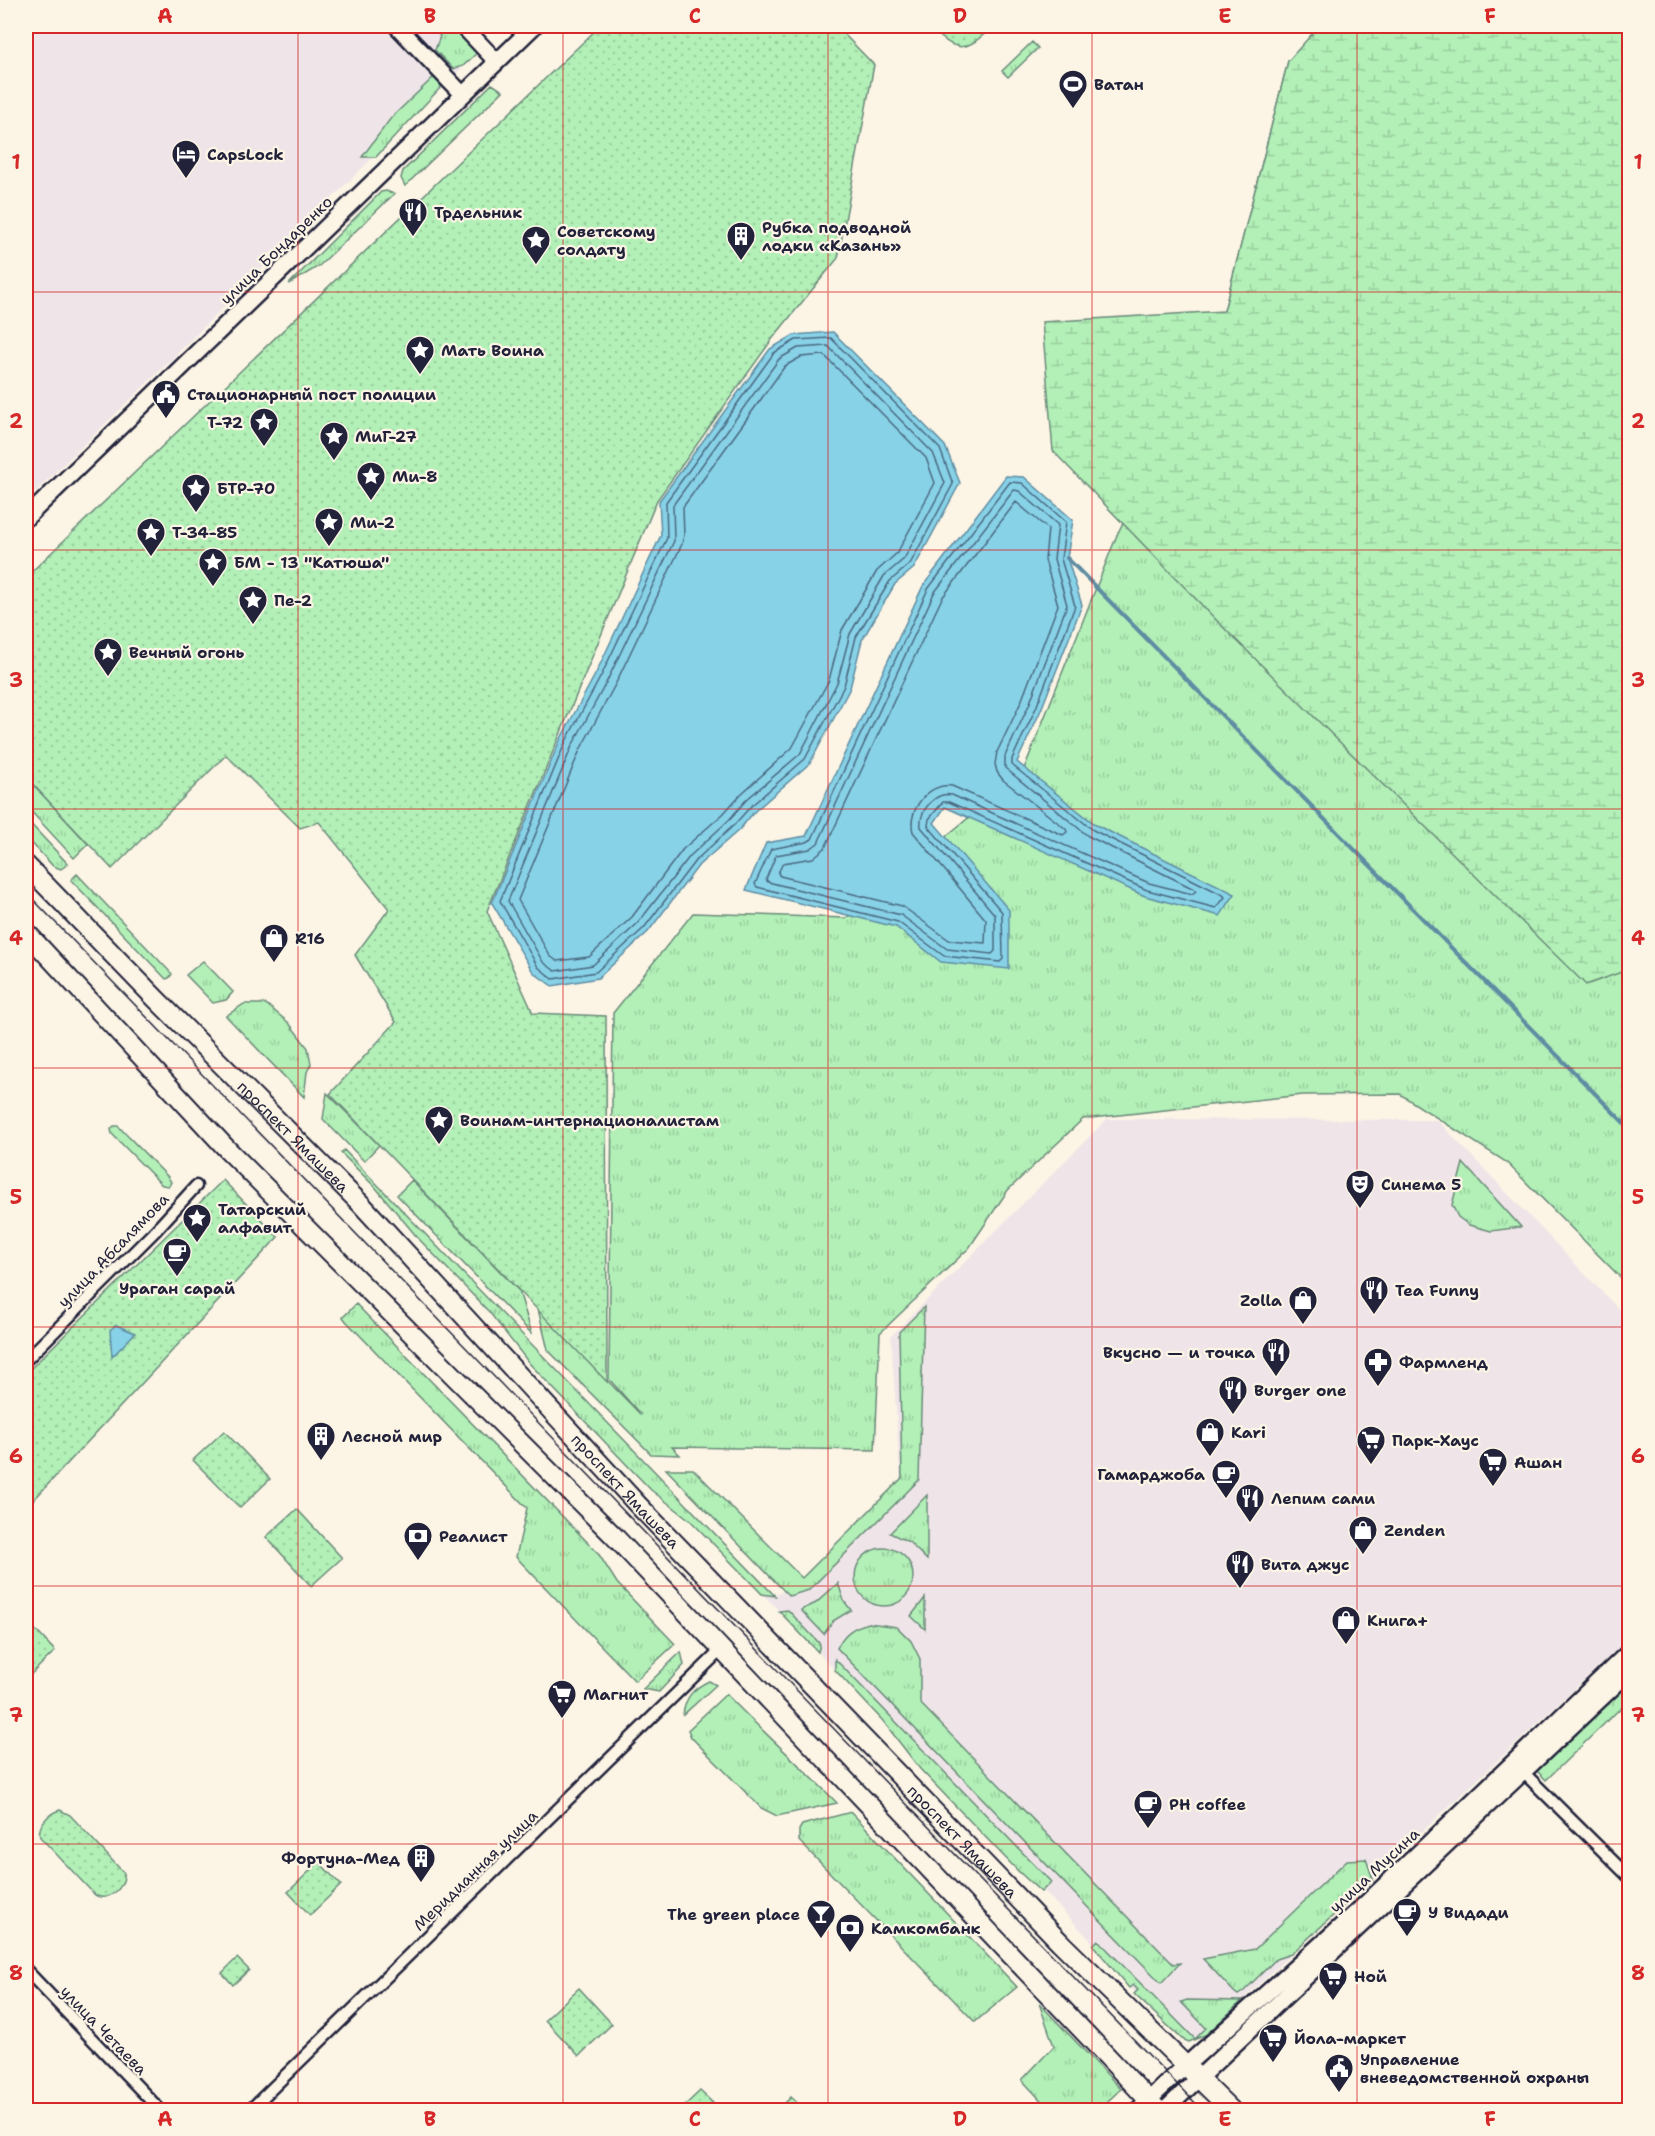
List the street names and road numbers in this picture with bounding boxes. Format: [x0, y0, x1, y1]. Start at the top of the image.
street label: улица Бондаренко [216, 191, 337, 309]
street label: проспект Ямашева [233, 1076, 353, 1197]
street label: улица Абсалямова [53, 1189, 173, 1312]
street label: проспект Ямашева [567, 1429, 684, 1553]
street label: проспект Ямашева [903, 1780, 1022, 1903]
street label: Меридианная улица [409, 1805, 542, 1935]
street label: улица Мусина [1325, 1823, 1424, 1918]
street label: улица Четаева [56, 1981, 152, 2080]

